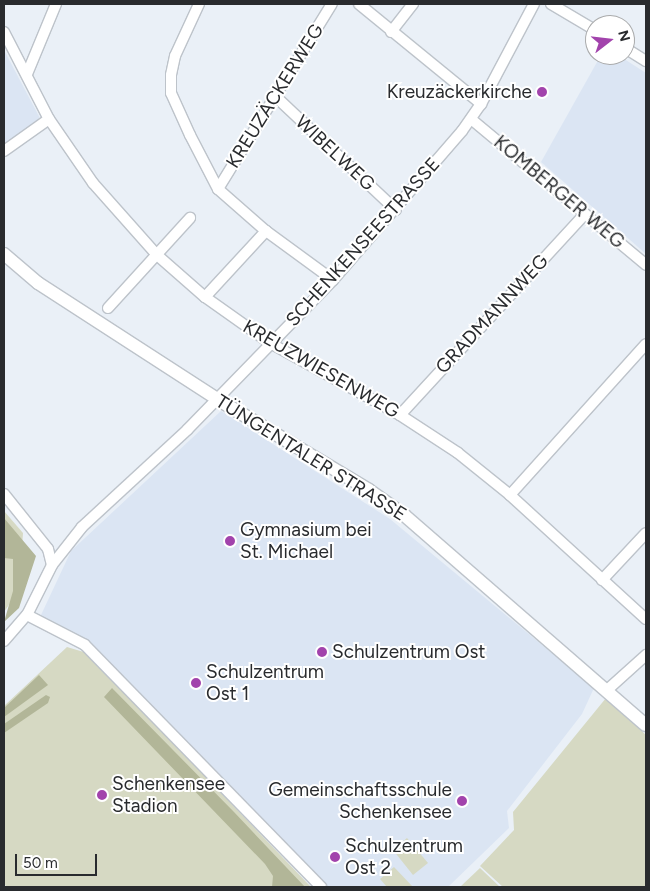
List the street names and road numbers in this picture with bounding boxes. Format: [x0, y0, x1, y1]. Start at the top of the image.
street label: KREUZÄCKERWEG [221, 20, 329, 172]
street label: WIBELWEG [291, 111, 379, 195]
street label: KOMBERGER WEG [489, 131, 629, 253]
street label: SCHENKENSEESTRASSE [281, 153, 445, 331]
street label: GRADMANNWEG [431, 250, 553, 378]
street label: KREUZWIESENWEG [239, 315, 403, 423]
street label: TÜNGENTALER STRASSE [212, 390, 410, 526]

